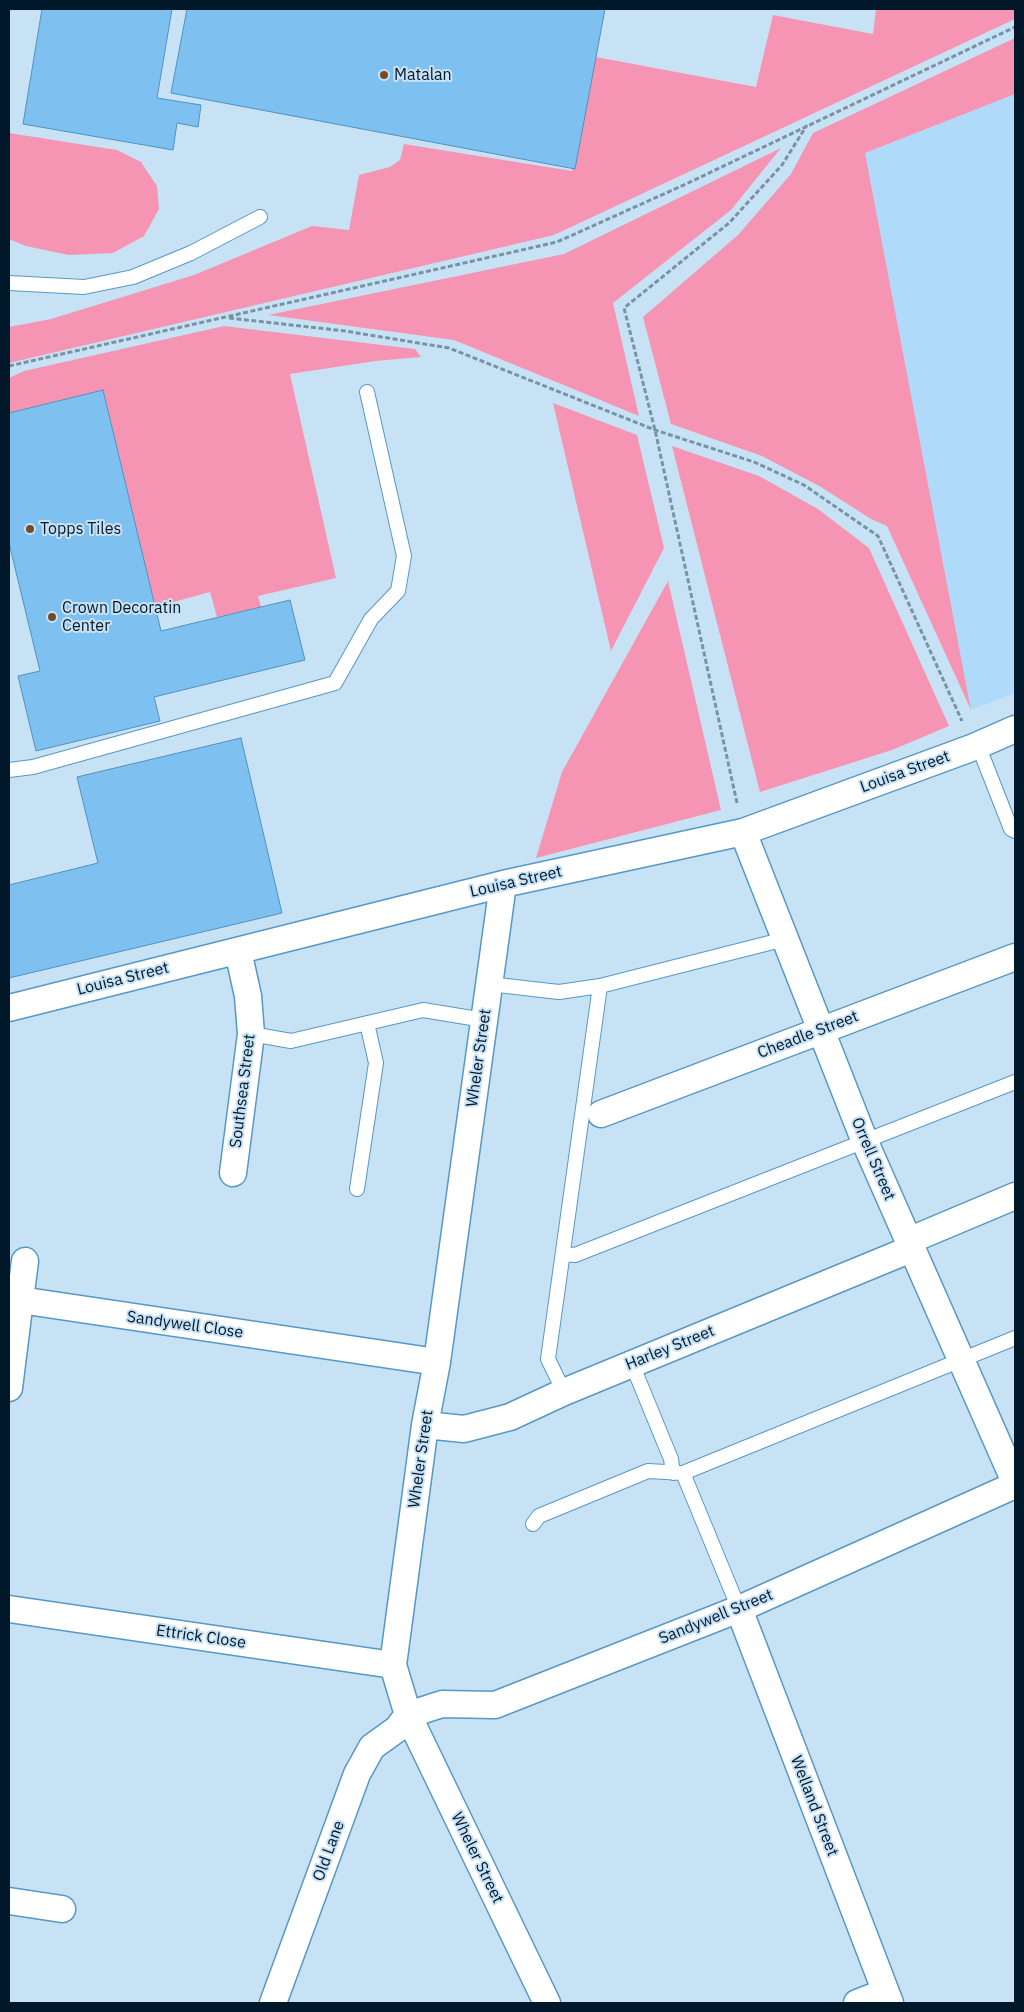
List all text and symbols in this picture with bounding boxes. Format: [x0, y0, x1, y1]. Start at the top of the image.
place label: Matalan [394, 65, 452, 85]
marker: Matalan [378, 69, 390, 81]
place label: Topps Tiles [40, 519, 121, 539]
marker: Topps Tiles [24, 523, 36, 535]
place label: Crown Decoratin Center [62, 598, 181, 636]
marker: Crown Decoratin Center [46, 611, 58, 623]
street label: Louisa Street [858, 747, 952, 797]
street label: Louisa Street [468, 862, 564, 902]
street label: Louisa Street [75, 958, 171, 1000]
street label: Cheadle Street [755, 1007, 861, 1063]
street label: Wheler Street [463, 1008, 495, 1108]
street label: Southsea Street [226, 1033, 260, 1149]
street label: Orrell Street [847, 1115, 899, 1203]
street label: Sandywell Close [126, 1307, 244, 1343]
street label: Harley Street [623, 1321, 717, 1375]
street label: Wheler Street [405, 1409, 437, 1509]
street label: Sandywell Street [656, 1585, 776, 1649]
street label: Ettrick Close [155, 1621, 247, 1653]
street label: Welland Street [786, 1753, 842, 1859]
street label: Wheler Street [447, 1809, 507, 1907]
street label: Old Lane [309, 1818, 349, 1884]

